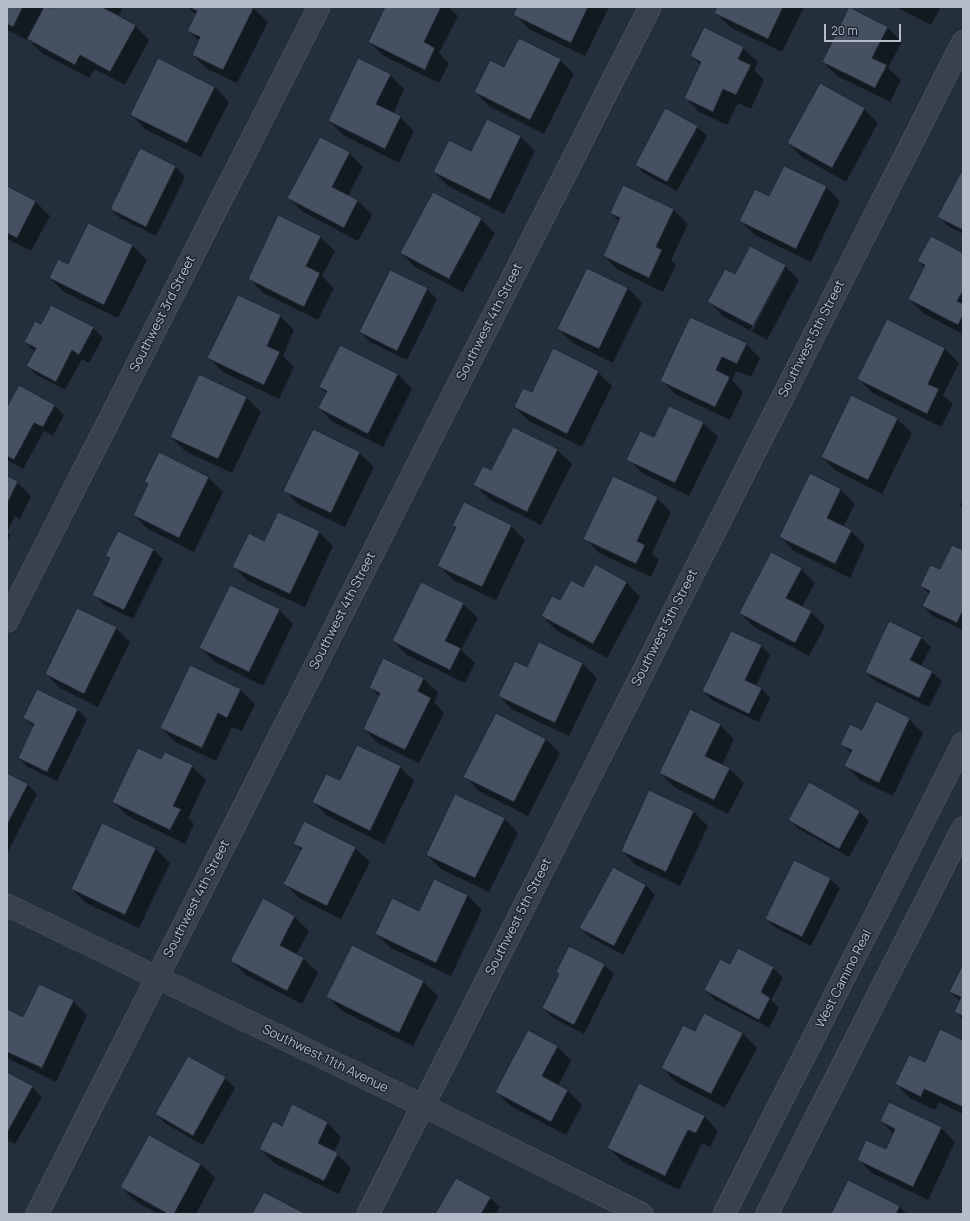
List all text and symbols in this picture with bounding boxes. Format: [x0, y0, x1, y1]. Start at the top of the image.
scale bar [826, 16, 903, 42]
text: 20 m [831, 22, 858, 39]
street label: Southwest 3rd Street [127, 253, 199, 375]
street label: Southwest 4th Street [454, 261, 526, 383]
street label: Southwest 5th Street [776, 278, 848, 400]
street label: Southwest 4th Street [307, 550, 379, 672]
street label: Southwest 5th Street [629, 567, 701, 689]
street label: Southwest 4th Street [161, 838, 233, 960]
street label: Southwest 5th Street [483, 856, 555, 978]
street label: West Camino Real [813, 927, 875, 1031]
street label: Southwest 11th Avenue [259, 1022, 391, 1096]

